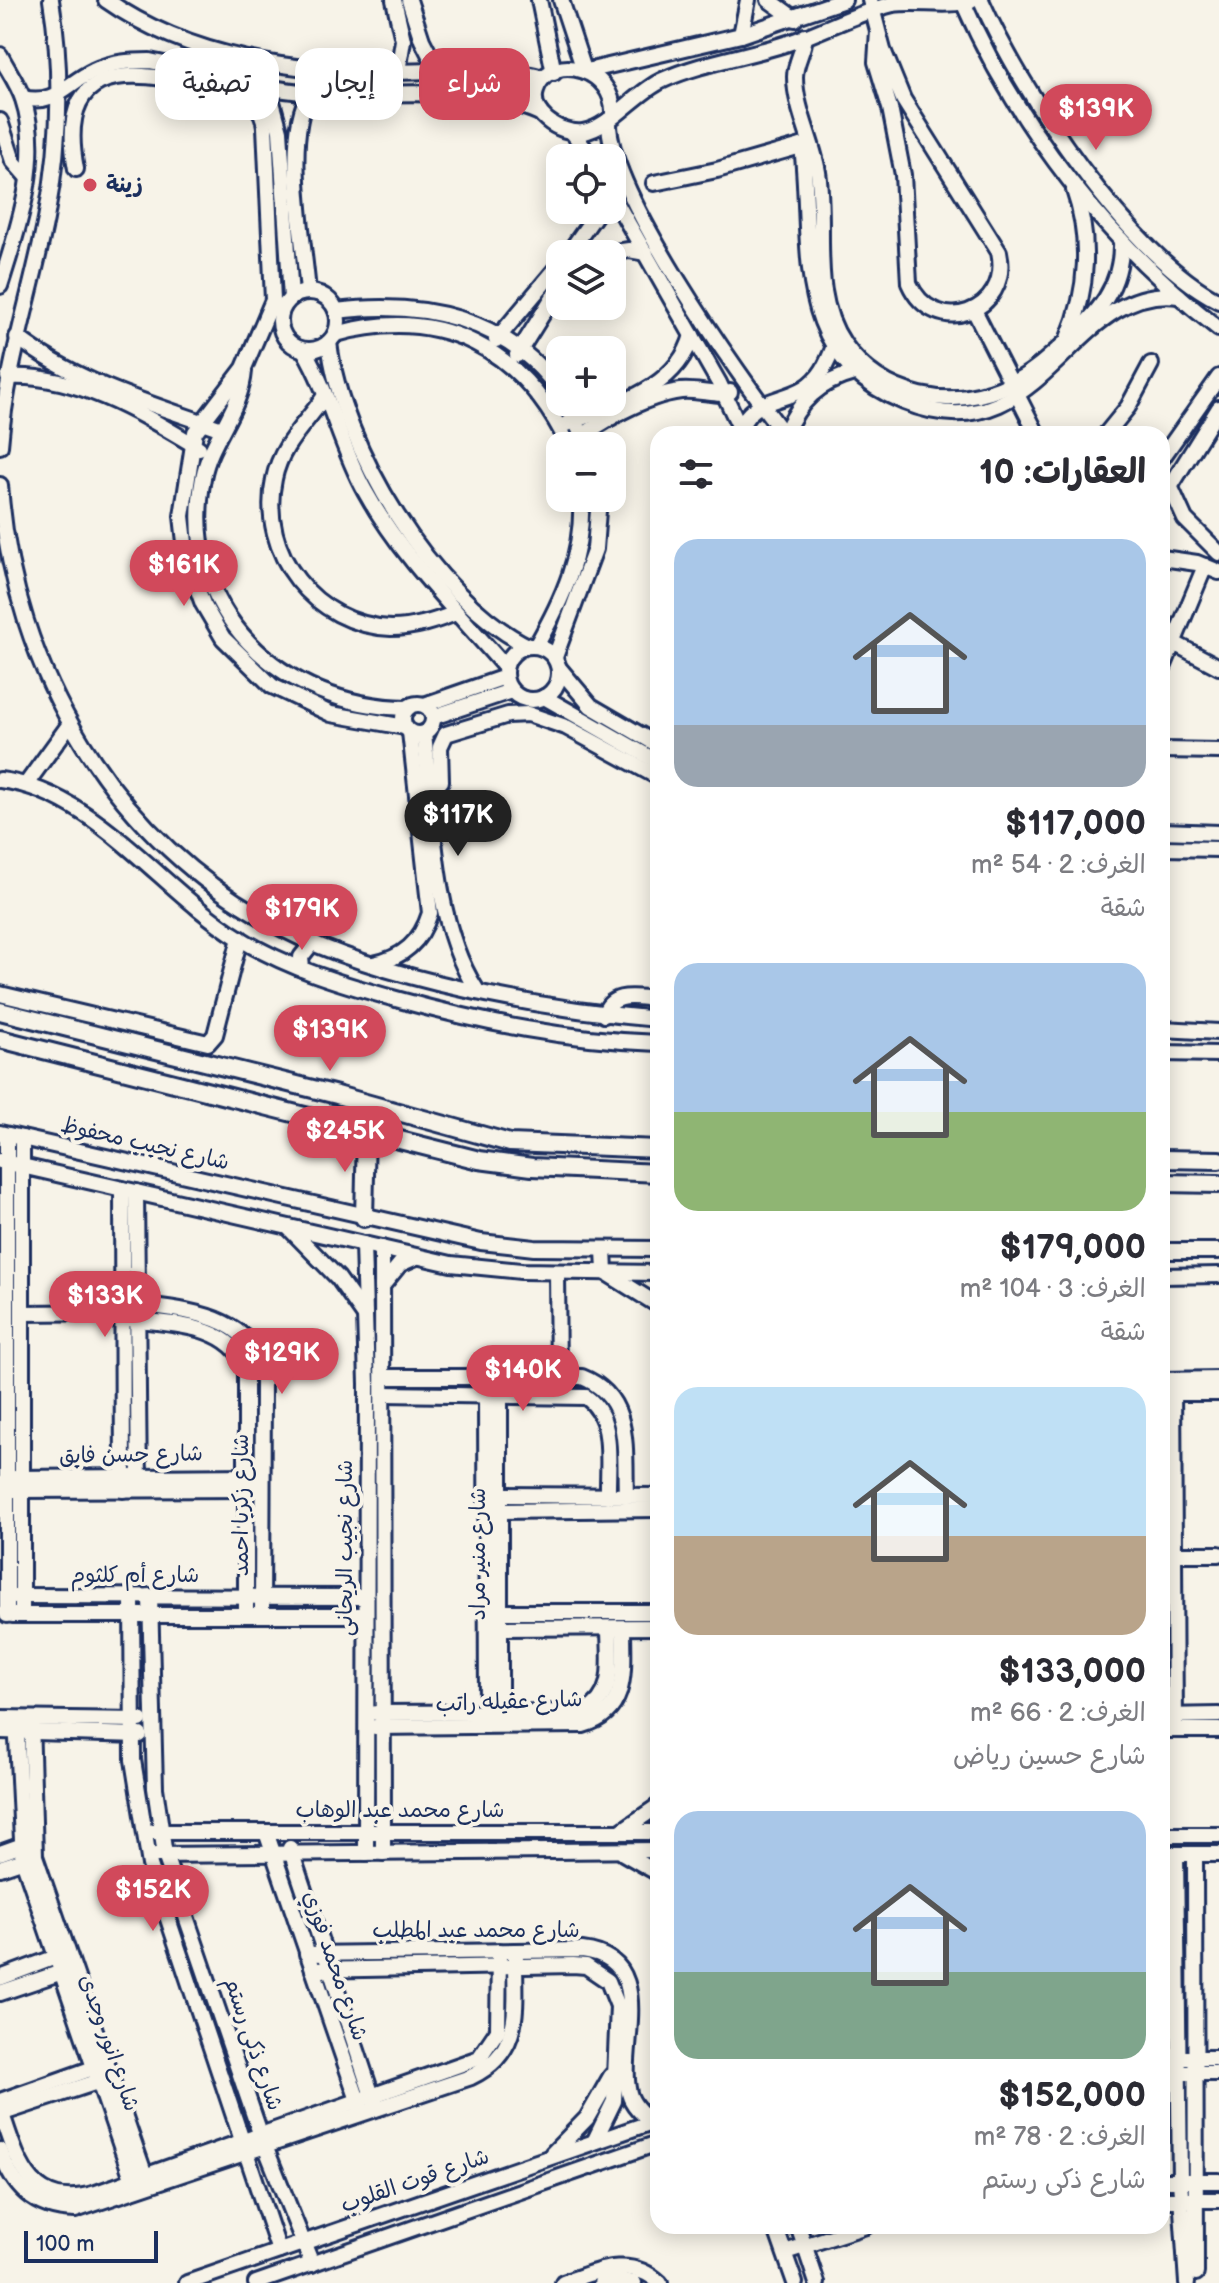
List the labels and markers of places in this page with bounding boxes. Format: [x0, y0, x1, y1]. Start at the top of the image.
pin: $139K [1040, 84, 1152, 152]
place label: زينة [106, 172, 143, 199]
marker: زينة [81, 176, 99, 194]
pin: $161K [128, 540, 240, 608]
pin: $117K [402, 790, 514, 858]
pin: $179K [246, 884, 358, 952]
pin: $139K [274, 1005, 386, 1073]
pin: $245K [289, 1106, 401, 1174]
pin: $133K [49, 1271, 161, 1339]
pin: $129K [226, 1328, 338, 1396]
pin: $140K [467, 1345, 579, 1413]
pin: $152K [97, 1865, 209, 1933]

